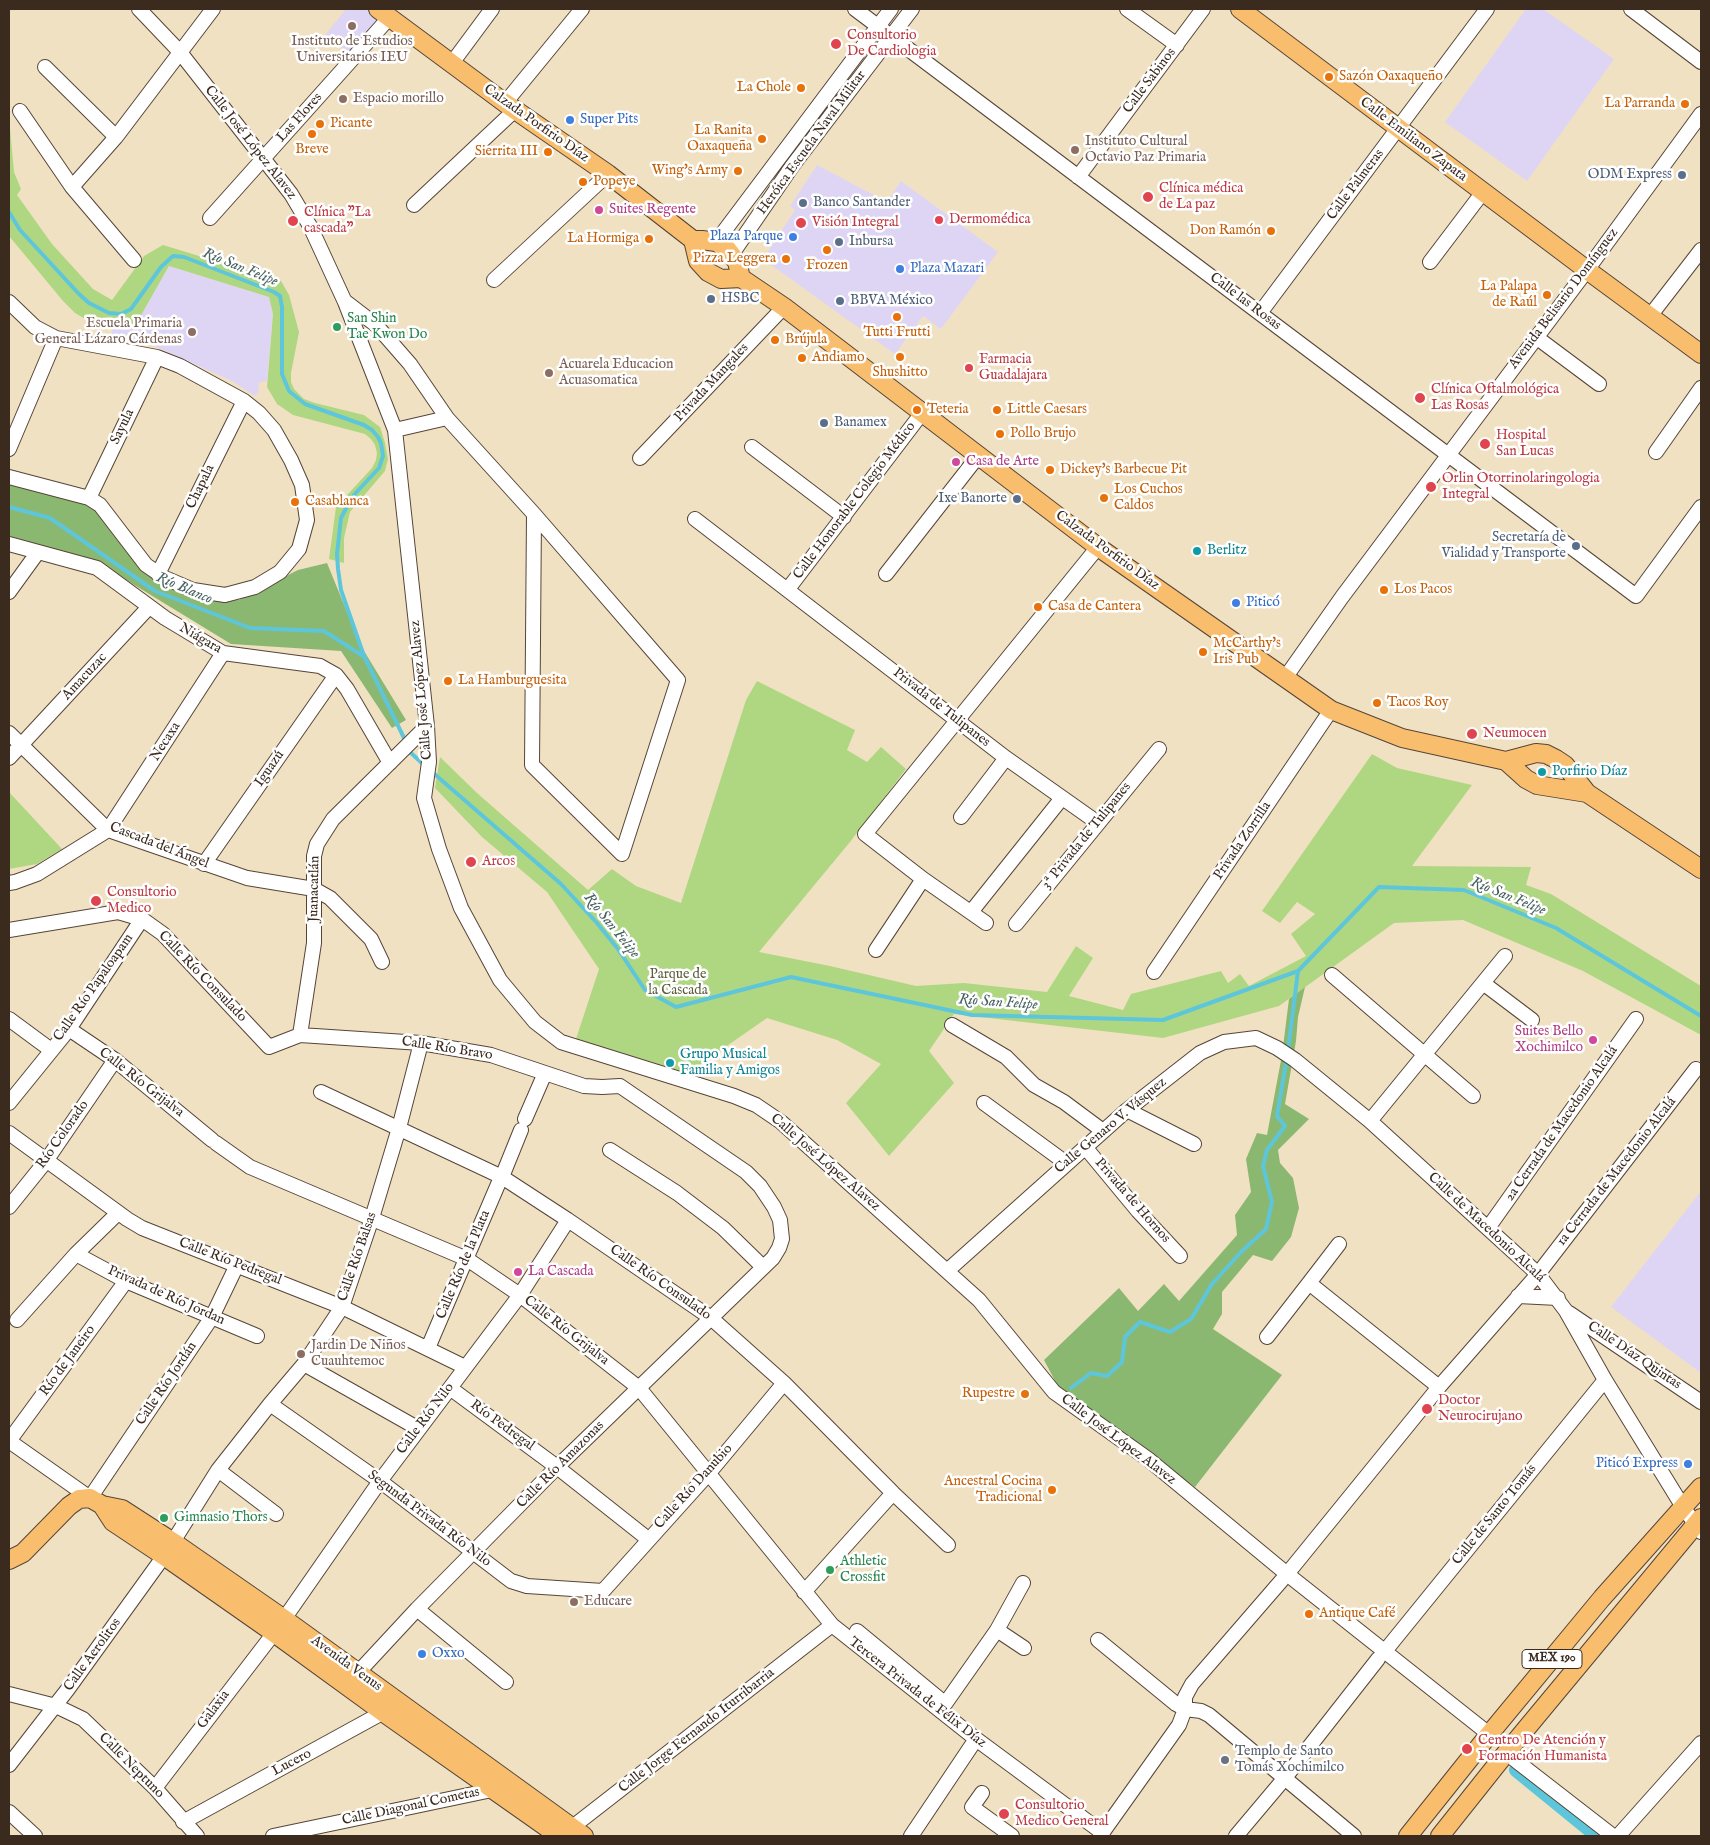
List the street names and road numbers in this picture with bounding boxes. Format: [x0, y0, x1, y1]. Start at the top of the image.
street label: Calle Sabinos [1120, 45, 1180, 117]
street label: Heróica Escuela Naval Militar [754, 68, 870, 218]
street label: Calzada Porfirio Díaz [480, 81, 592, 167]
street label: Calle José López Alavez [200, 83, 300, 203]
street label: Las Flores [273, 90, 327, 146]
street label: Calle Emiliano Zapata [1356, 94, 1470, 186]
street label: Calle Palmeras [1324, 146, 1388, 224]
street label: Avenida Belisario Domínguez [1506, 225, 1622, 373]
street label: Calle las Rosas [1206, 270, 1284, 334]
street label: Privada Mangales [671, 340, 753, 426]
street label: Sayula [107, 407, 139, 447]
street label: Calle Honorable Colegio Médico [790, 419, 920, 583]
street label: Chapala [183, 462, 219, 512]
street label: Calzada Porfirio Díaz [1052, 508, 1162, 594]
street label: Niágara [176, 620, 224, 658]
street label: Calle José López Alavez [408, 620, 436, 760]
street label: Amacuzac [59, 650, 111, 704]
street label: Privada de Tulipanes [889, 665, 993, 751]
street label: Necaxa [147, 719, 185, 765]
street label: Iguazú [251, 748, 289, 790]
street label: 3ª Privada de Tulipanes [1039, 779, 1135, 893]
street label: Privada Zorrilla [1211, 799, 1275, 883]
street label: Cascada del Ángel [107, 819, 211, 873]
street label: Juanacatlán [306, 856, 324, 922]
street label: Calle Río Consulado [154, 928, 250, 1026]
street label: Calle Río Papaloapam [51, 931, 137, 1045]
street label: Calle Río Bravo [400, 1034, 494, 1064]
street label: 2a Cerrada de Macedonio Alcalá [1502, 1043, 1622, 1205]
street label: Calle Río Grijalva [95, 1045, 187, 1121]
street label: Calle Genaro V. Vásquez [1052, 1074, 1170, 1178]
street label: 1a Cerrada de Macedonio Alcalá [1554, 1094, 1680, 1250]
street label: Río Colorado [33, 1097, 93, 1173]
street label: Calle José López Alavez [767, 1111, 883, 1215]
street label: Privada de Hornos [1091, 1155, 1173, 1247]
street label: Calle de Macedonio Alcalá [1424, 1169, 1548, 1287]
street label: Calle Río de la Plata [433, 1208, 495, 1322]
street label: Calle Río Balsas [335, 1210, 381, 1304]
street label: Calle Río Pedregal [176, 1235, 284, 1289]
street label: Calle Río Consulado [606, 1242, 714, 1324]
street label: Privada de Río Jordan [105, 1263, 227, 1329]
street label: Calle Río Grijalva [520, 1293, 612, 1369]
street label: Calle Díaz Quintas [1584, 1318, 1684, 1394]
street label: Río de Janeiro [37, 1322, 99, 1400]
street label: Calle Río Jordán [133, 1339, 201, 1429]
street label: Calle Río Nilo [394, 1380, 458, 1458]
street label: Calle José López Alavez [1057, 1391, 1179, 1489]
street label: Río Pedregal [466, 1397, 538, 1455]
street label: Calle Río Amazonas [514, 1418, 608, 1512]
street label: Calle Río Danubio [651, 1441, 737, 1533]
street label: Calle de Santo Tomás [1449, 1461, 1541, 1569]
street label: Segunda Privada Río Nilo [364, 1467, 494, 1571]
street label: Calle Aerolitos [61, 1615, 125, 1695]
street label: Avenida Venus [307, 1633, 385, 1695]
street label: Tercera Privada de Félix Díaz [845, 1634, 989, 1752]
road number: MEX 190 [1522, 1650, 1582, 1668]
street label: Calle Jorge Fernando Iturribarria [616, 1665, 778, 1797]
street label: Galaxia [194, 1688, 234, 1732]
street label: Calle Neptuno [95, 1730, 167, 1802]
street label: Lucero [269, 1746, 315, 1780]
street label: Calle Diagonal Cometas [341, 1784, 481, 1830]

